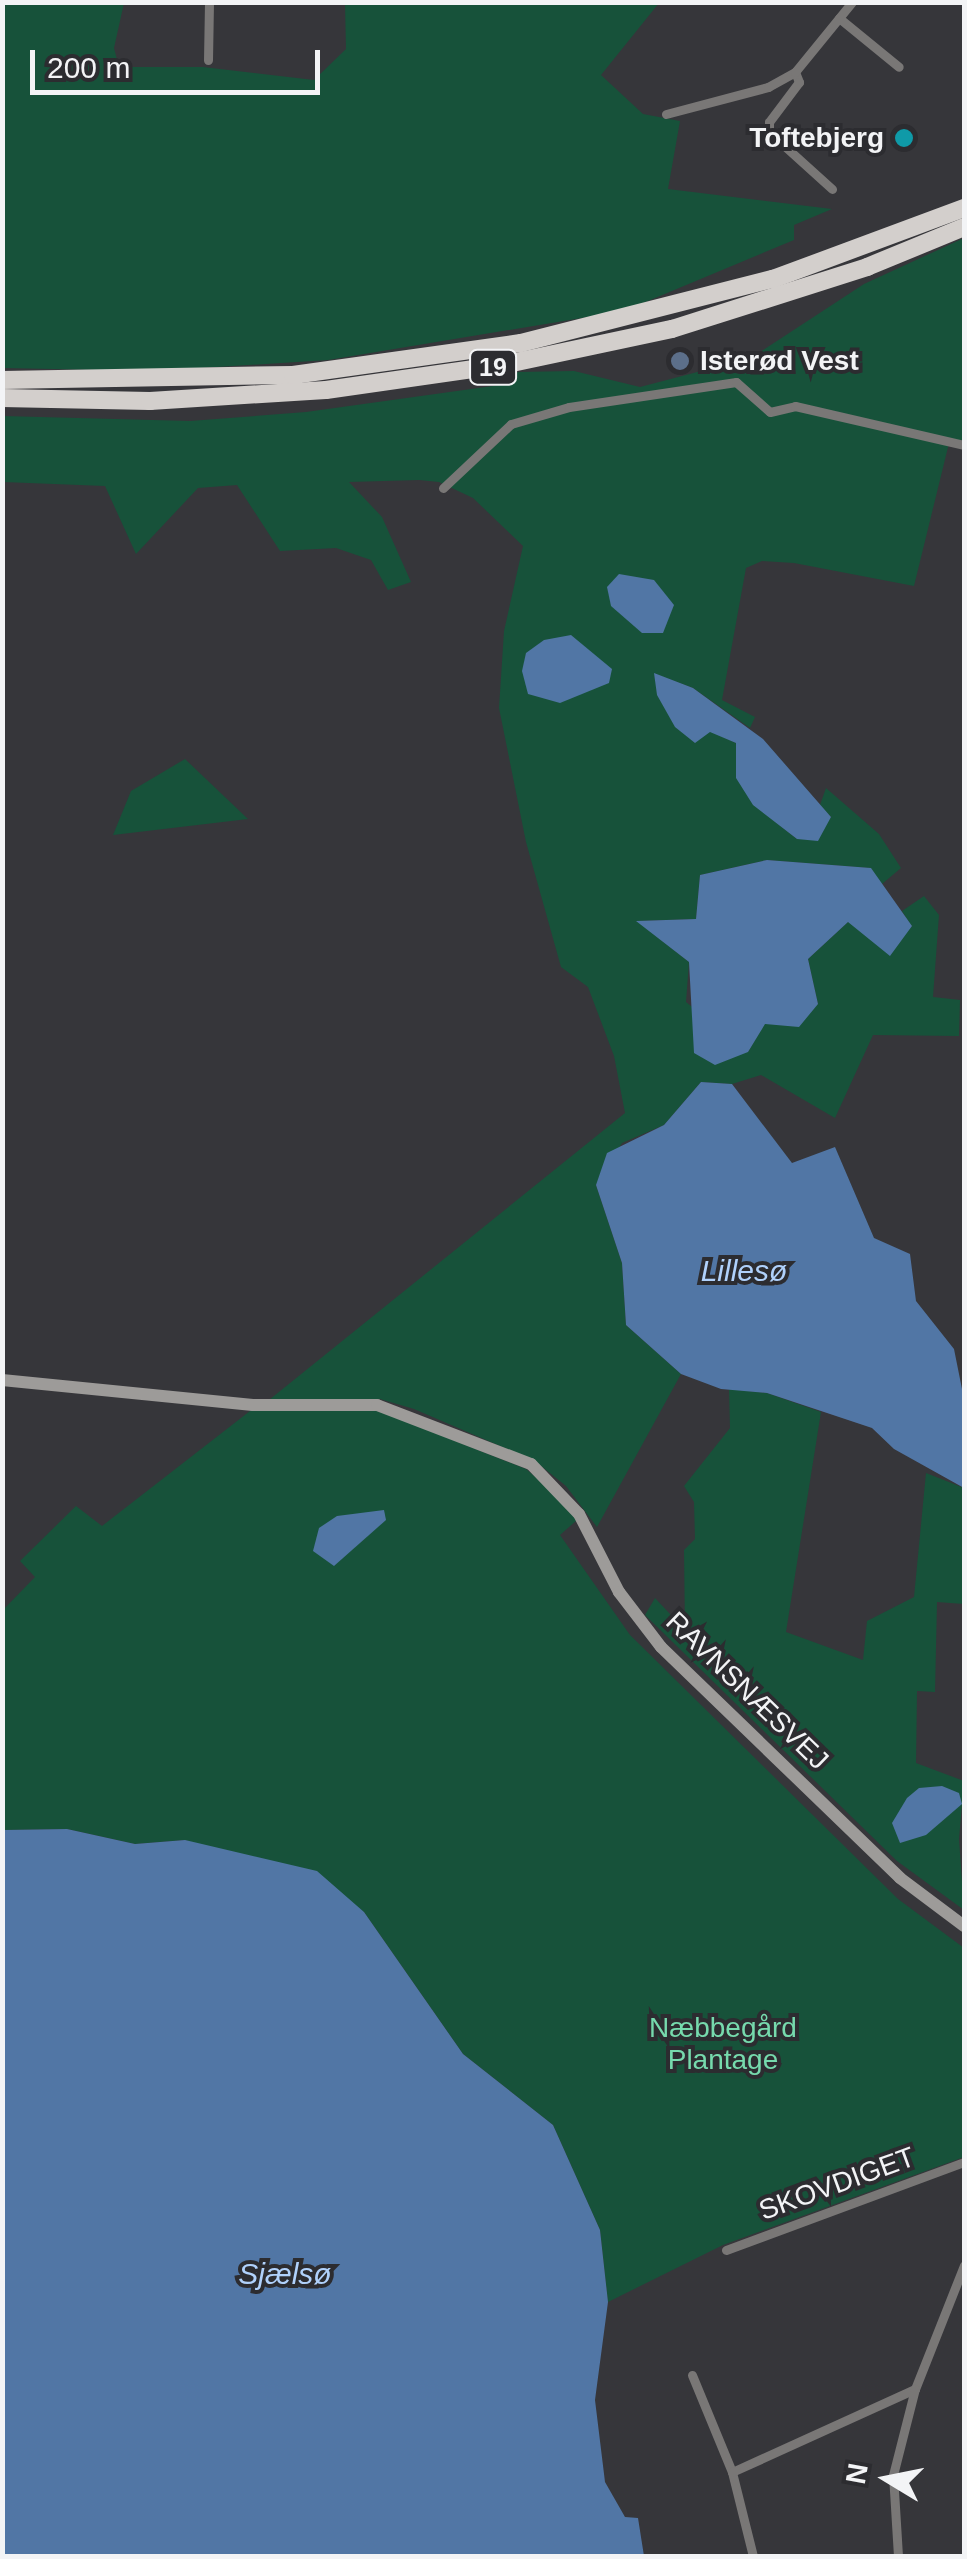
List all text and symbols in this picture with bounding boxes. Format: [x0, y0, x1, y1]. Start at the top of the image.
scale bar [35, 30, 325, 92]
text: 200 m [47, 51, 130, 84]
place label: Toftebjerg [749, 121, 884, 155]
marker: Toftebjerg [893, 127, 915, 149]
place label: Isterød Vest [700, 344, 859, 378]
road number: 19 [468, 347, 518, 387]
marker: Isterød Vest [669, 350, 691, 372]
water label: Lillesø [701, 1253, 787, 1289]
street label: RAVNSNÆSVEJ [659, 1605, 835, 1777]
park label: Næbbegård Plantage [649, 2011, 797, 2077]
street label: SKOVDIGET [754, 2140, 920, 2228]
water label: Sjælsø [238, 2256, 332, 2292]
north arrow [837, 2429, 937, 2529]
text: N [840, 2461, 874, 2486]

